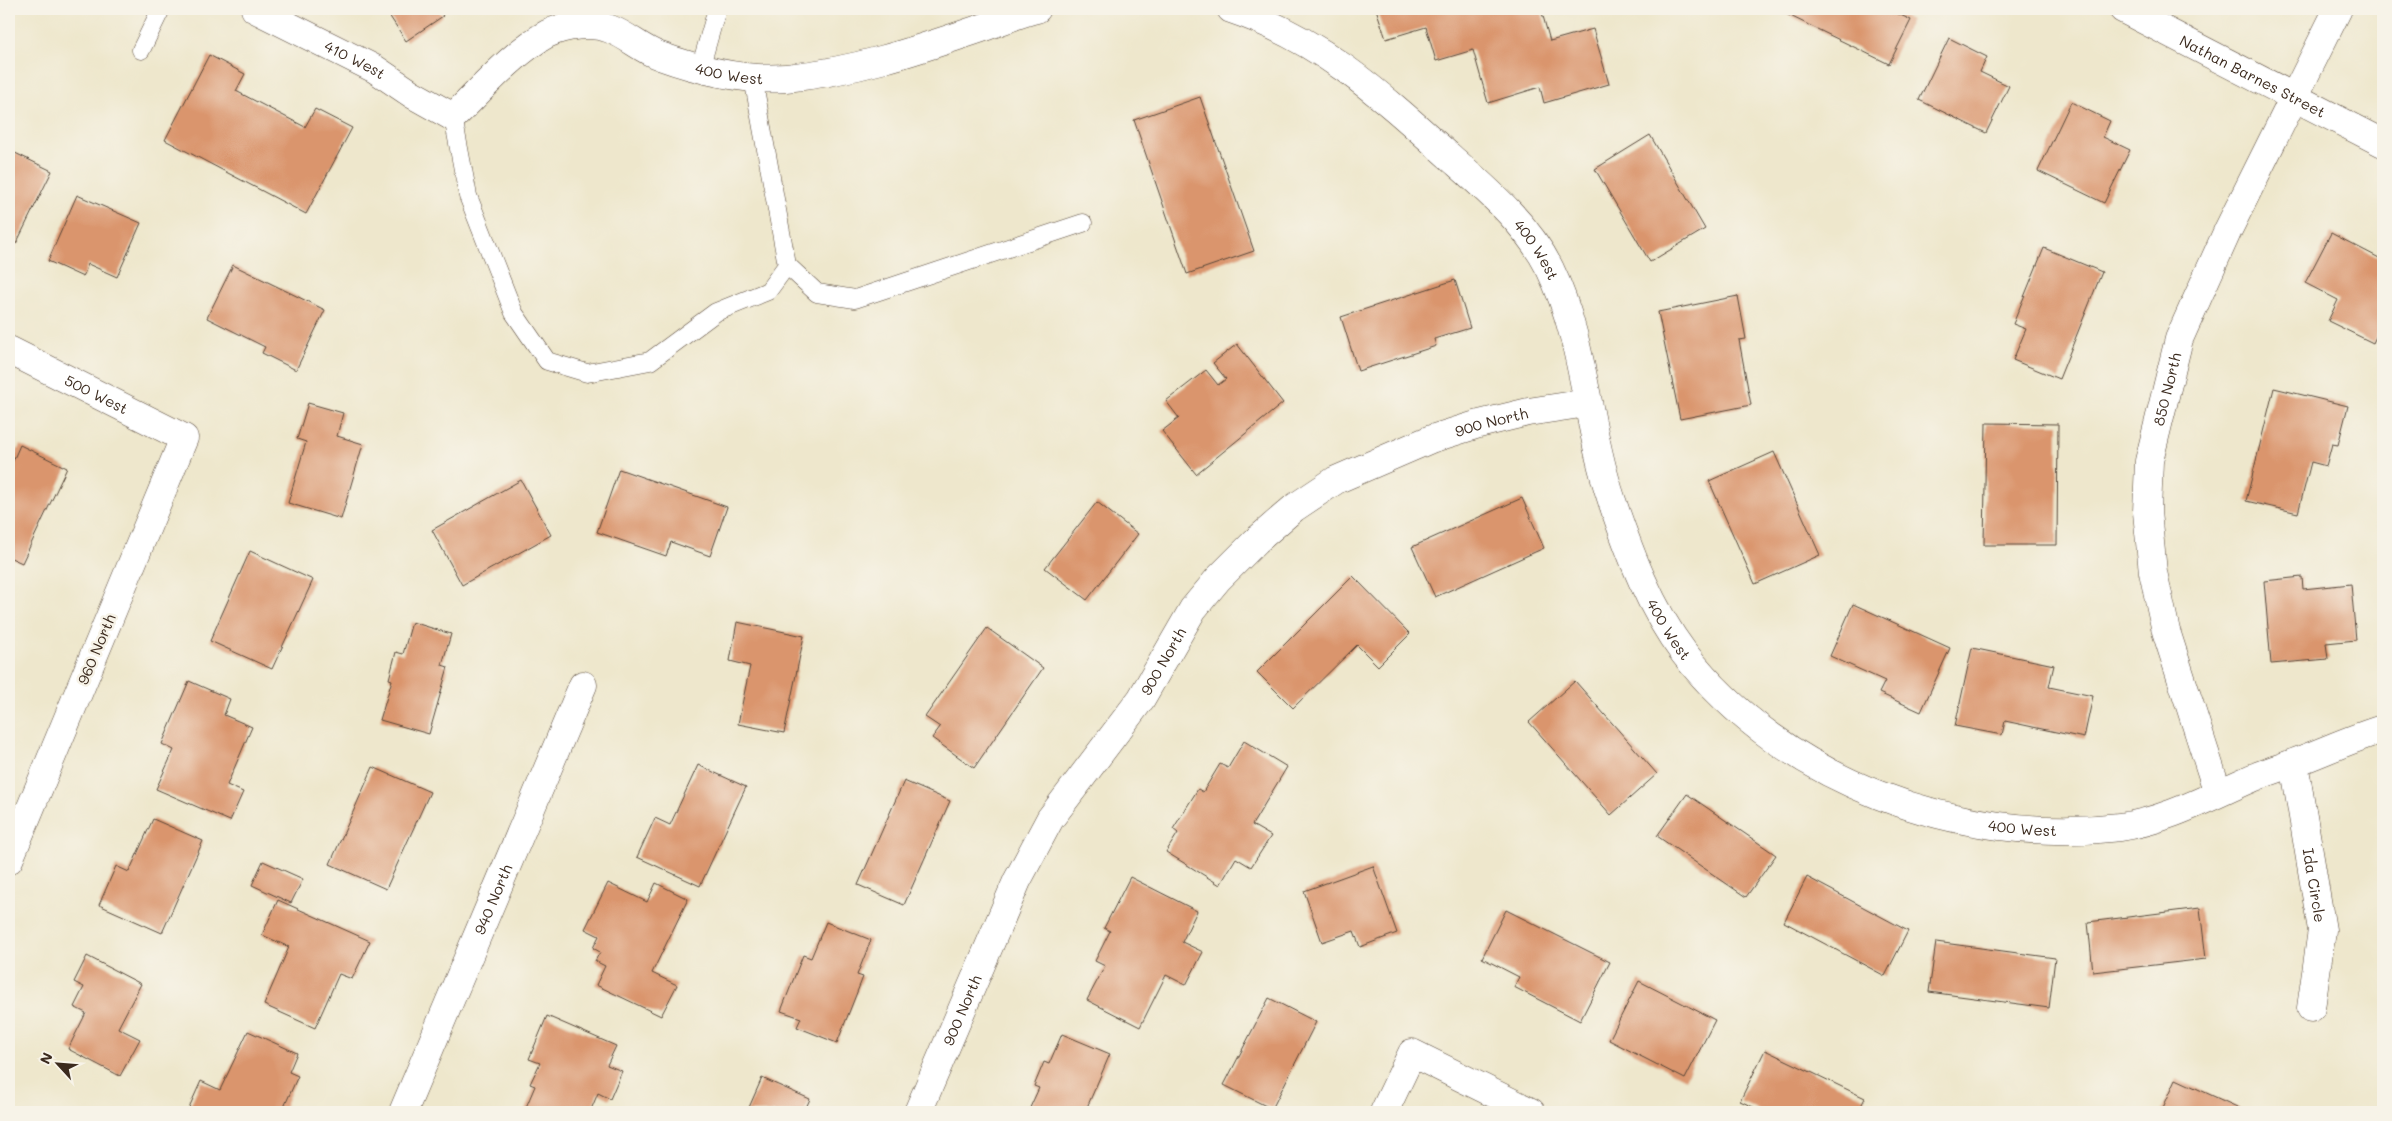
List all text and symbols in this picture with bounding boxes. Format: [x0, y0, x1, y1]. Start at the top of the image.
street label: Nathan Barnes Street [2176, 30, 2329, 122]
street label: 410 West [321, 35, 390, 83]
street label: 400 West [693, 58, 764, 88]
street label: 400 West [1510, 215, 1564, 283]
street label: 850 North [2148, 350, 2185, 428]
street label: 500 West [61, 370, 132, 418]
street label: 900 North [1452, 402, 1530, 441]
street label: 400 West [1643, 595, 1696, 664]
street label: 960 North [72, 611, 120, 687]
street label: 900 North [1136, 624, 1190, 698]
street label: 400 West [1987, 815, 2057, 840]
street label: Ida Circle [2298, 847, 2331, 924]
street label: 940 North [469, 861, 516, 937]
street label: 900 North [938, 972, 986, 1048]
north arrow [32, 1038, 82, 1088]
text: N [35, 1049, 57, 1067]

